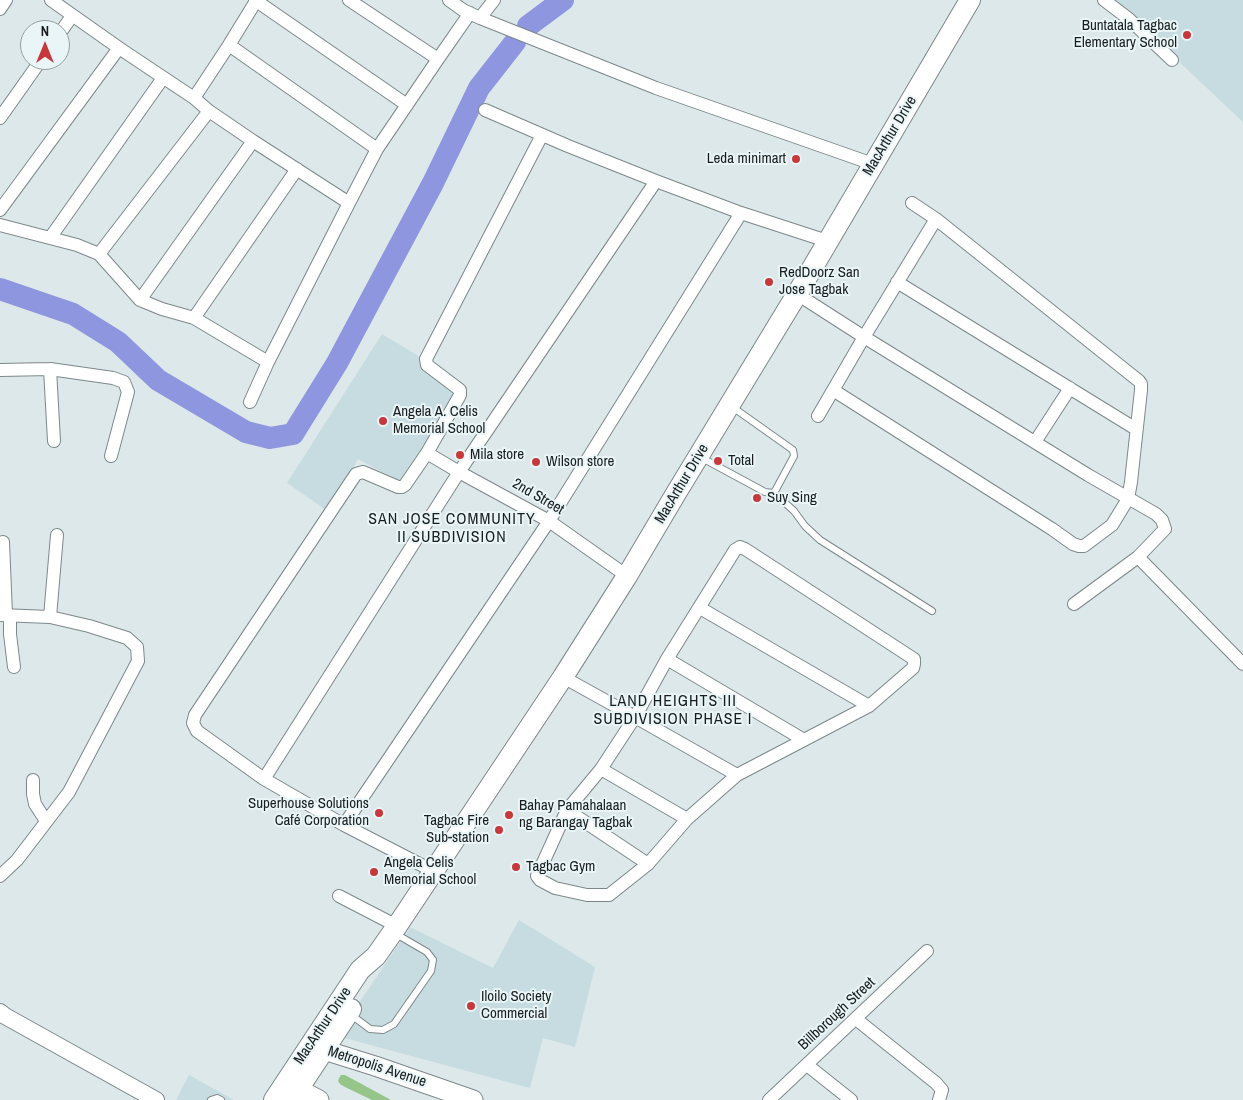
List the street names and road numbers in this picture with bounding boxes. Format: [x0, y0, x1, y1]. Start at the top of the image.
street label: MacArthur Drive [859, 93, 921, 179]
street label: MacArthur Drive [651, 441, 713, 527]
street label: 2nd Street [509, 475, 567, 519]
street label: Billborough Street [795, 974, 879, 1054]
street label: MacArthur Drive [291, 984, 355, 1068]
street label: Metropolis Avenue [326, 1043, 428, 1091]

